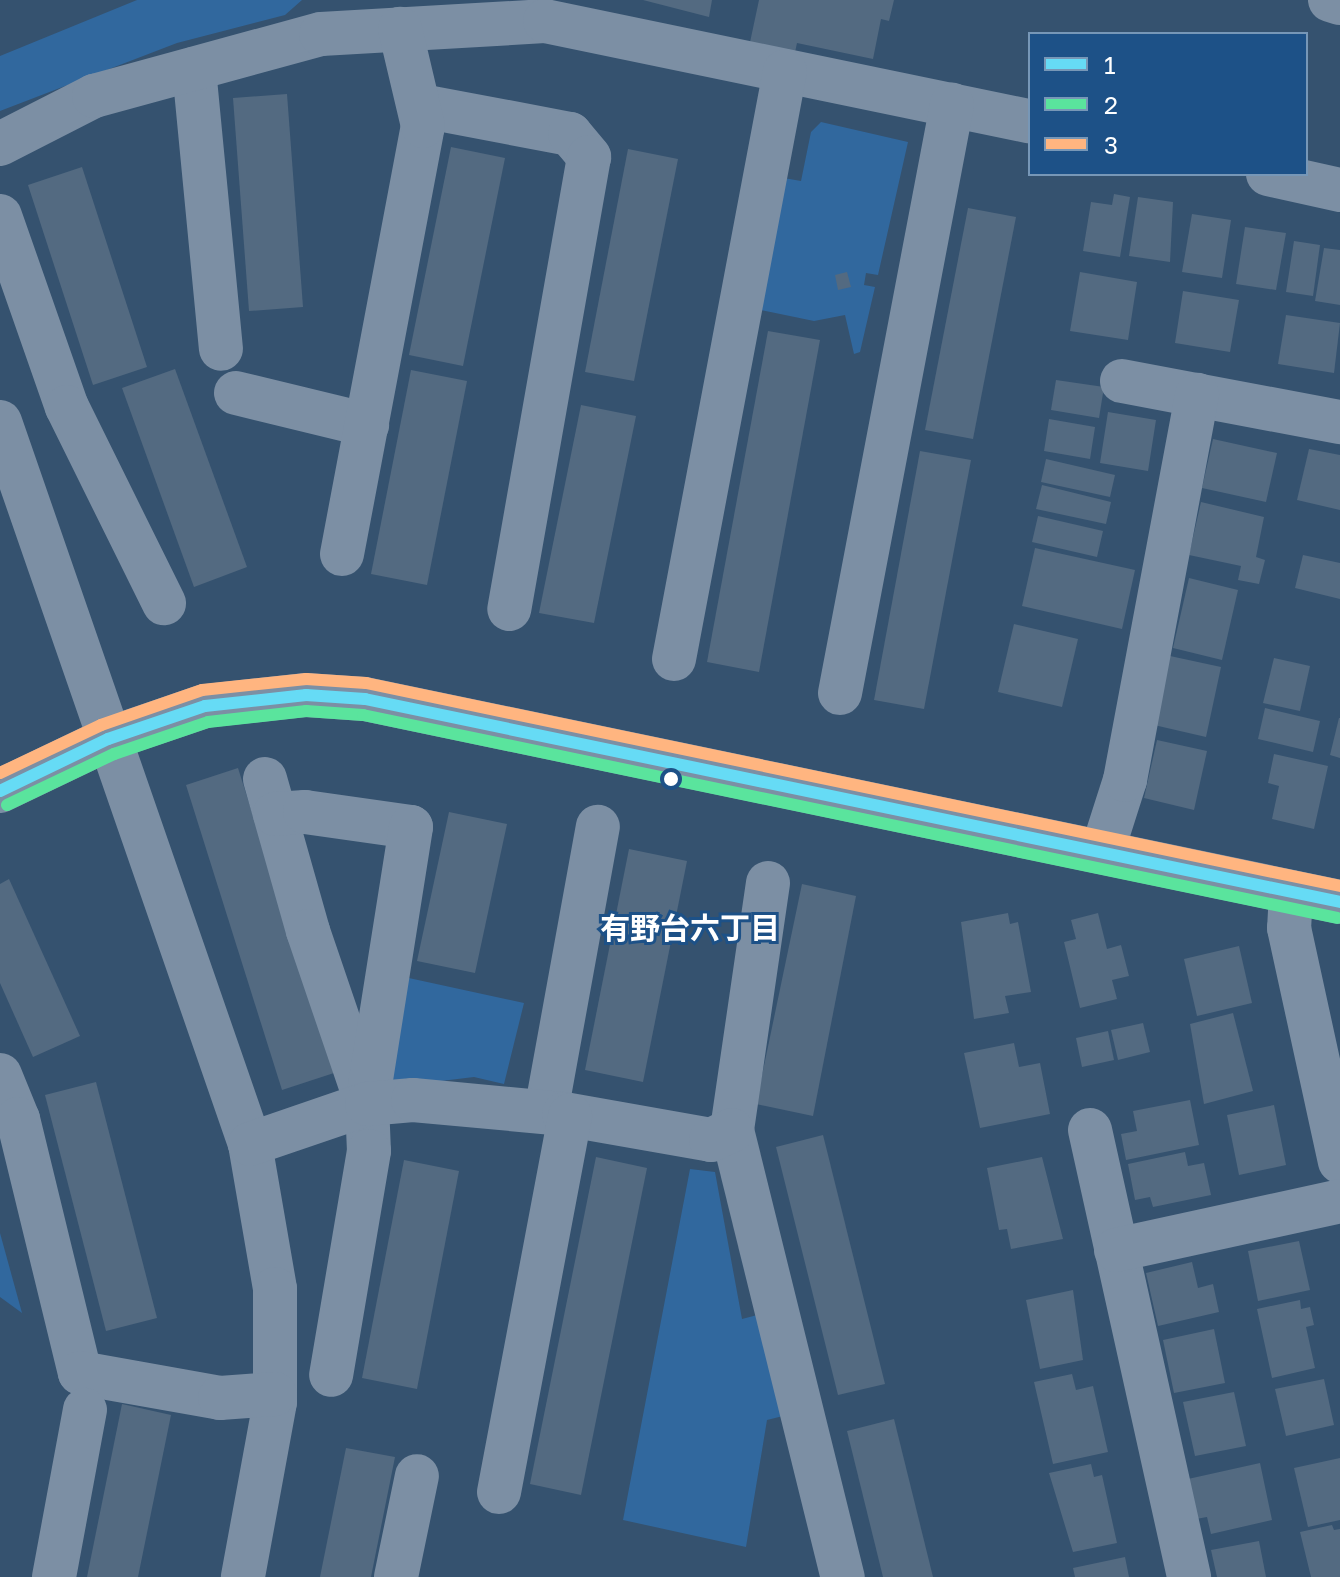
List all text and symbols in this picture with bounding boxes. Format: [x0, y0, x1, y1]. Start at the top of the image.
legend [1028, 32, 1308, 176]
text: 1 [1104, 50, 1116, 79]
text: 2 [1104, 90, 1118, 119]
text: 3 [1104, 130, 1118, 159]
unlabelled marker [663, 771, 679, 787]
district label: 有野台六丁目 [600, 910, 780, 946]

